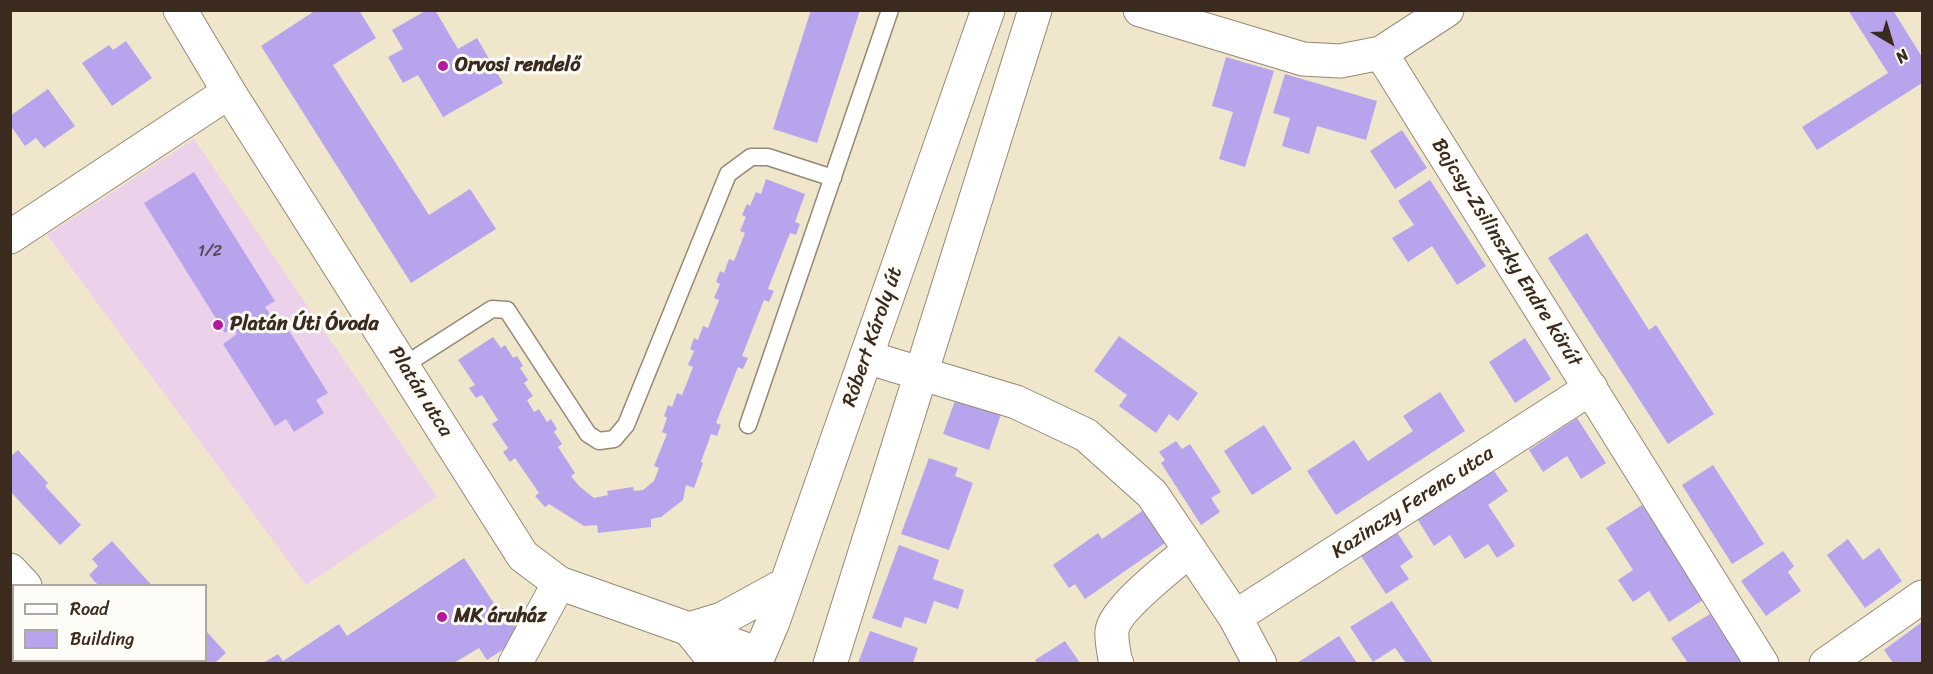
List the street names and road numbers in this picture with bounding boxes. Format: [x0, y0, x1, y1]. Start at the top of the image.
street label: Bajcsy-Zsilinszky Endre körút [1426, 135, 1586, 371]
street label: Róbert Károly út [838, 264, 908, 410]
street label: Platán utca [383, 342, 457, 442]
street label: Kazinczy Ferenc utca [1328, 442, 1498, 564]

